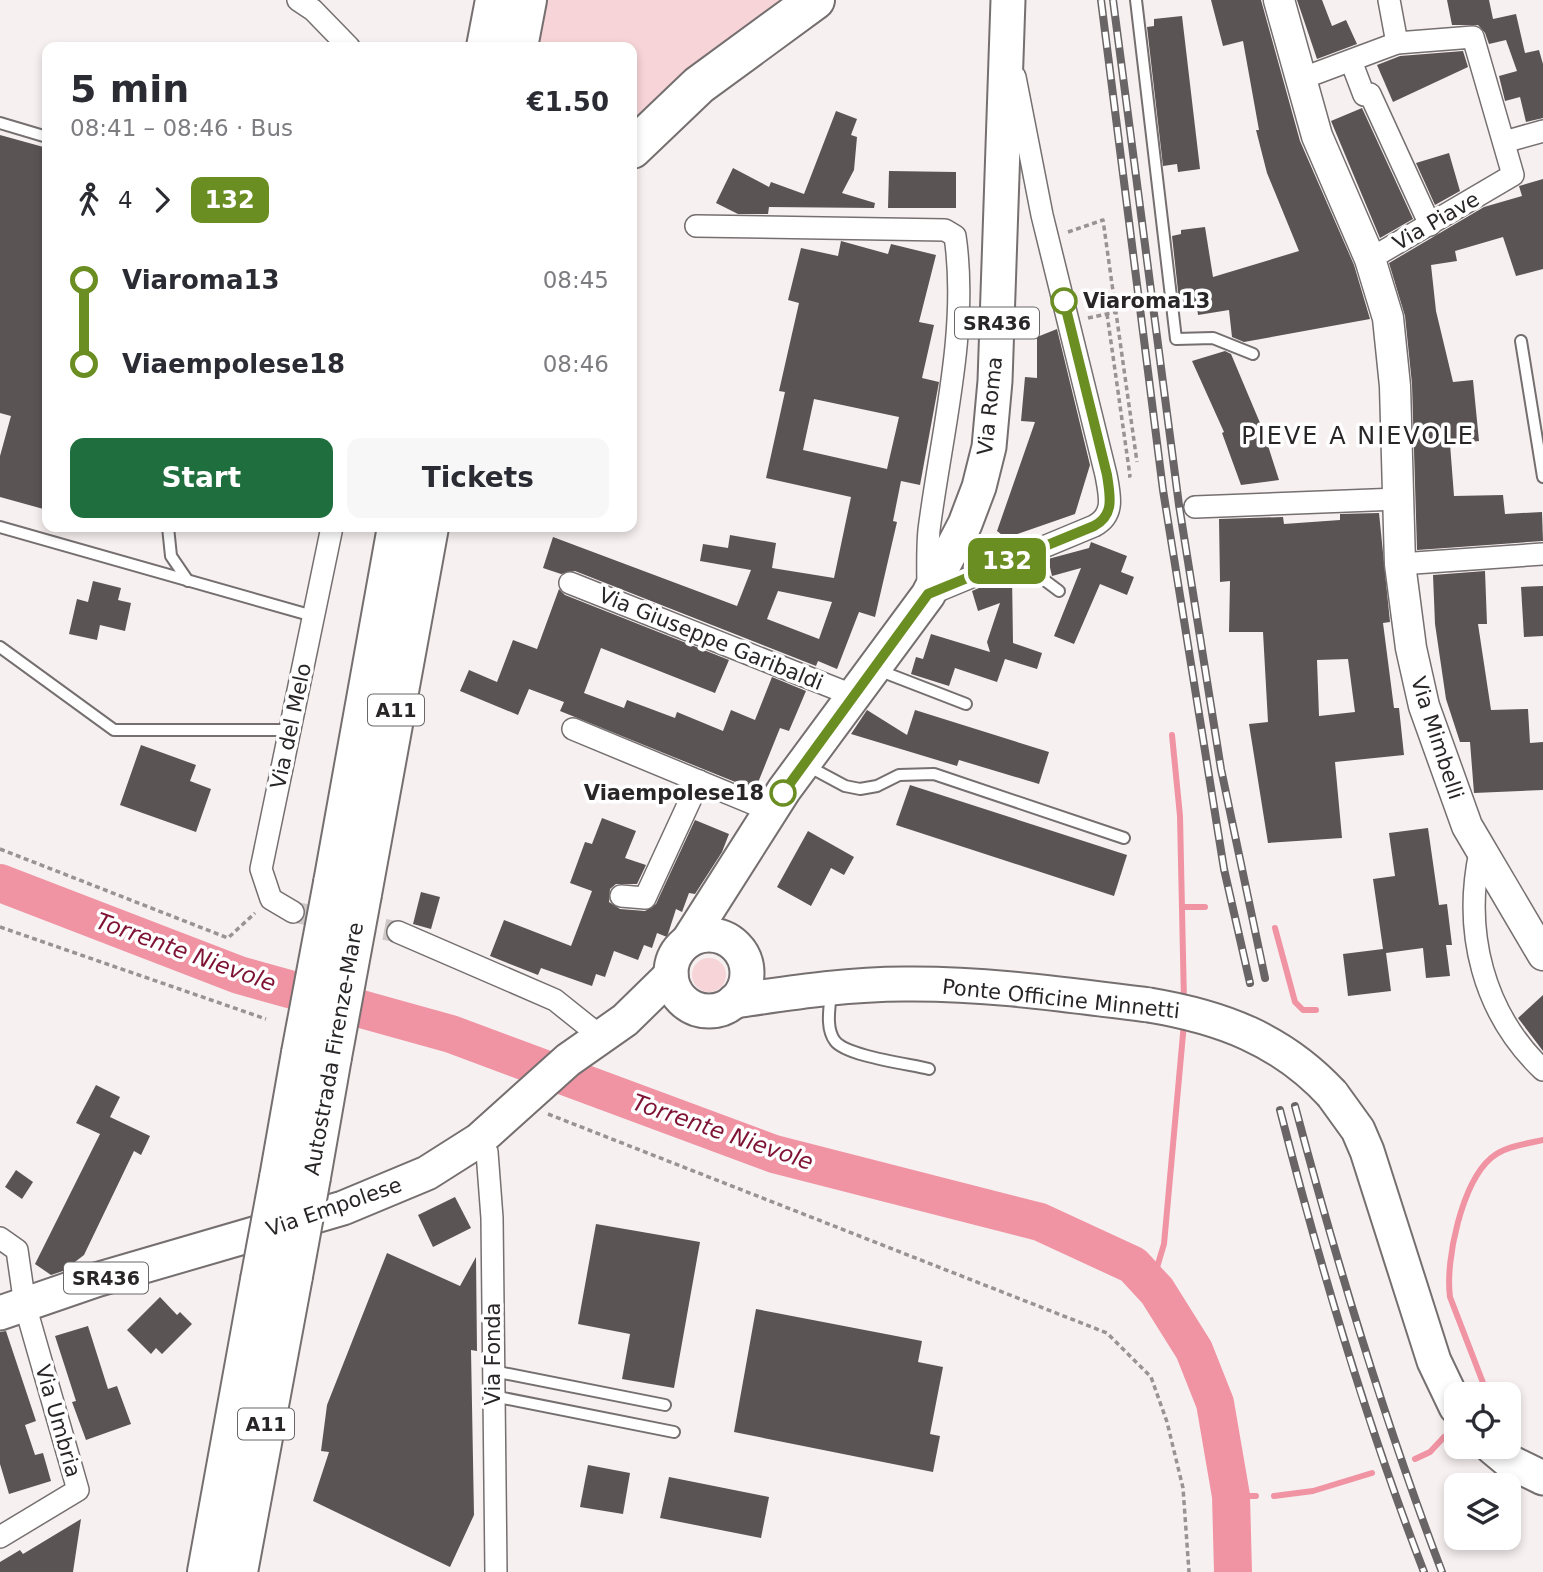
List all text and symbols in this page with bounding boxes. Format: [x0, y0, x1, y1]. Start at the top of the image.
text: 5 min [70, 67, 189, 111]
text: €1.50 [527, 87, 609, 117]
text: 08:41 – 08:46 · Bus [70, 115, 293, 141]
icon: walk [70, 181, 108, 219]
icon: forward [143, 181, 181, 219]
text: 132 [205, 186, 255, 214]
text: 4 [118, 187, 133, 213]
street label: Via Piave [1389, 187, 1483, 255]
text: Viaroma13 [122, 265, 280, 295]
text: 08:45 [543, 267, 609, 293]
marker: Viaroma13 [1051, 288, 1077, 314]
place label: Viaroma13 [1083, 289, 1210, 313]
road number: SR436 [955, 308, 1039, 338]
text: Viaempolese18 [122, 349, 345, 379]
text: 08:46 [543, 351, 609, 377]
street label: Via Roma [973, 355, 1007, 457]
district label: PIEVE A NIEVOLE [1241, 422, 1475, 450]
button: Start [70, 438, 333, 518]
button: Tickets [347, 438, 609, 518]
line badge: 132 [967, 538, 1047, 584]
text: 132 [982, 547, 1032, 575]
street label: Via Giuseppe Garibaldi [595, 583, 827, 695]
street label: Via del Melo [266, 661, 316, 791]
street label: Via Mimbelli [1406, 674, 1468, 802]
road number: A11 [368, 694, 424, 726]
marker: Viaempolese18 [770, 780, 796, 806]
place label: Viaempolese18 [584, 781, 764, 805]
water label: Torrente Nievole [93, 907, 279, 997]
street label: Autostrada Firenze-Mare [300, 921, 368, 1177]
street label: Ponte Officine Minnetti [941, 975, 1181, 1023]
water label: Torrente Nievole [629, 1089, 817, 1175]
street label: Via Empolese [263, 1173, 405, 1241]
road number: SR436 [64, 1262, 148, 1294]
street label: Via Fonda [481, 1303, 505, 1405]
street label: Via Umbria [31, 1362, 85, 1480]
map controls [1444, 1382, 1521, 1550]
button: locate [1444, 1382, 1521, 1459]
road number: A11 [238, 1408, 294, 1440]
button: layers [1444, 1473, 1521, 1550]

